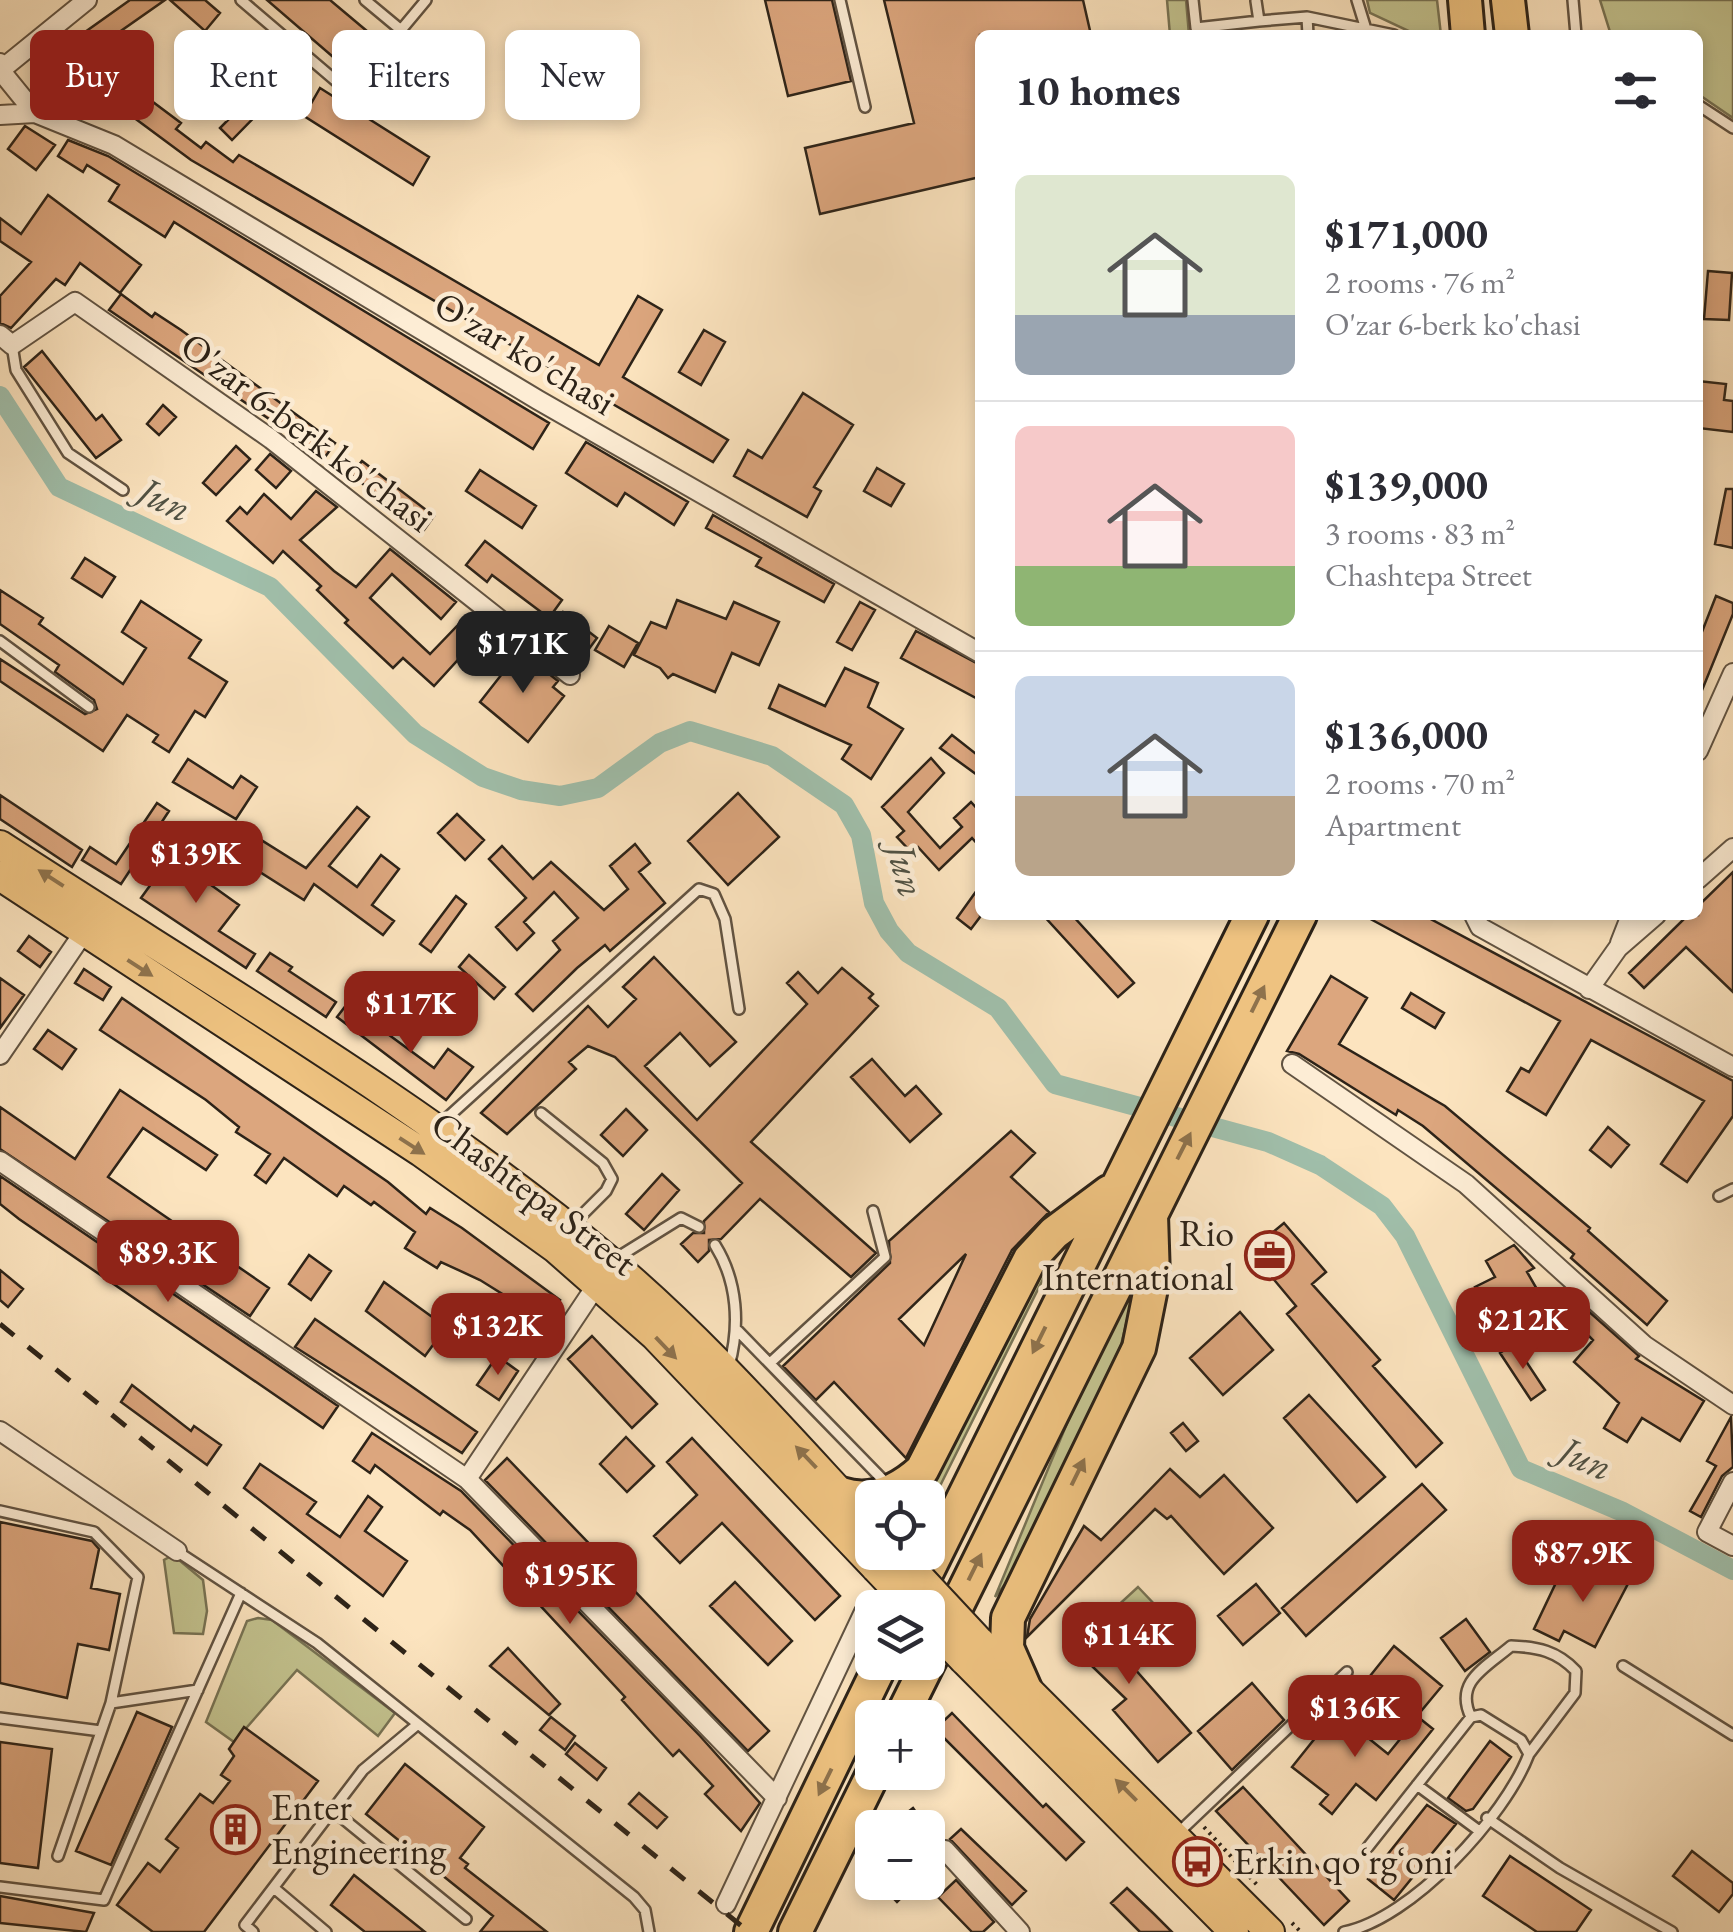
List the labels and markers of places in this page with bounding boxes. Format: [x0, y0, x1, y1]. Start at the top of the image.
pin: $171K [453, 611, 593, 696]
pin: $139K [126, 821, 266, 906]
pin: $117K [341, 971, 481, 1056]
place label: Rio International [1042, 1208, 1234, 1301]
pin: $89.3K [87, 1220, 249, 1305]
office icon: Rio International [1243, 1229, 1295, 1281]
pin: $212K [1453, 1287, 1593, 1372]
pin: $132K [428, 1293, 568, 1378]
pin: $87.9K [1502, 1520, 1664, 1605]
pin: $195K [500, 1542, 640, 1627]
pin: $114K [1059, 1602, 1199, 1687]
pin: $136K [1285, 1675, 1425, 1760]
place label: Enter Engineering [271, 1782, 447, 1875]
building icon: Enter Engineering [210, 1803, 262, 1855]
bus stop icon: Erkin qoʻrgʻoni [1172, 1835, 1224, 1887]
place label: Erkin qoʻrgʻoni [1233, 1836, 1453, 1885]

